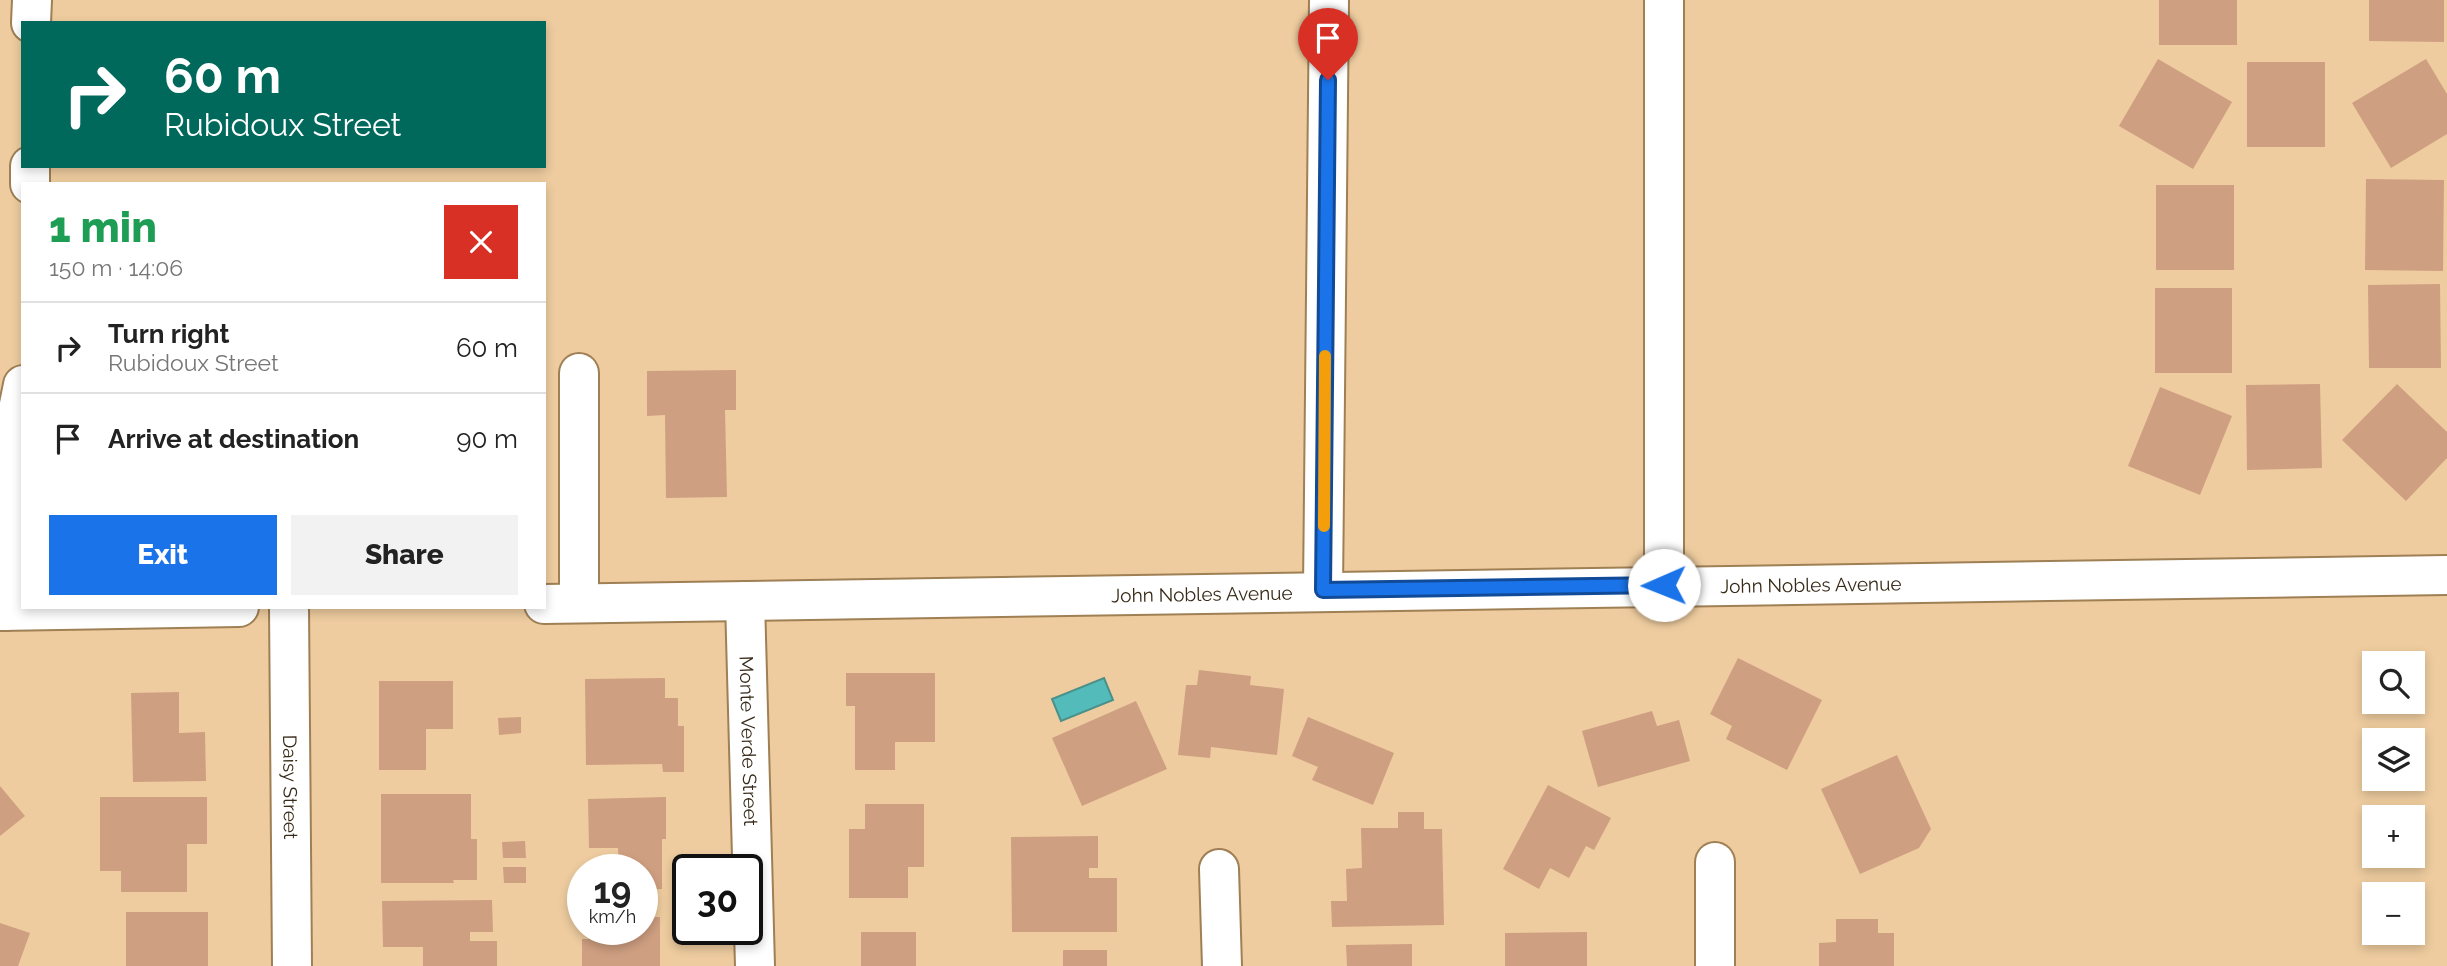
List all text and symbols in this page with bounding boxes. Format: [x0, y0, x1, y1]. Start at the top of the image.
pin [1298, 8, 1358, 80]
icon: arrive [1309, 19, 1347, 57]
text: 60 m [164, 47, 281, 104]
icon: right [49, 49, 140, 140]
text: Rubidoux Street [164, 106, 401, 143]
text: 1 min [49, 203, 157, 252]
button: close [444, 205, 518, 279]
text: 150 m · 14:06 [49, 254, 183, 281]
text: Turn right [108, 319, 229, 349]
icon: right [49, 329, 87, 367]
text: 60 m [456, 333, 518, 363]
text: Rubidoux Street [108, 349, 279, 376]
icon: arrive [49, 420, 87, 458]
text: Arrive at destination [108, 424, 359, 454]
text: 90 m [456, 424, 518, 454]
button: Exit [49, 515, 277, 595]
button: Share [291, 515, 518, 595]
position arrow [1627, 548, 1701, 622]
street label: John Nobles Avenue [1720, 572, 1902, 597]
street label: John Nobles Avenue [1111, 582, 1293, 606]
map controls [2362, 651, 2425, 945]
button: search [2362, 651, 2425, 714]
street label: Monte Verde Street [736, 656, 762, 827]
button: layers [2362, 728, 2425, 791]
street label: Daisy Street [279, 735, 302, 840]
button: + [2362, 805, 2425, 868]
speed limit sign: 30 [672, 854, 763, 945]
text: 19 [594, 870, 631, 911]
button: − [2362, 882, 2425, 945]
text: km/h [589, 906, 636, 927]

